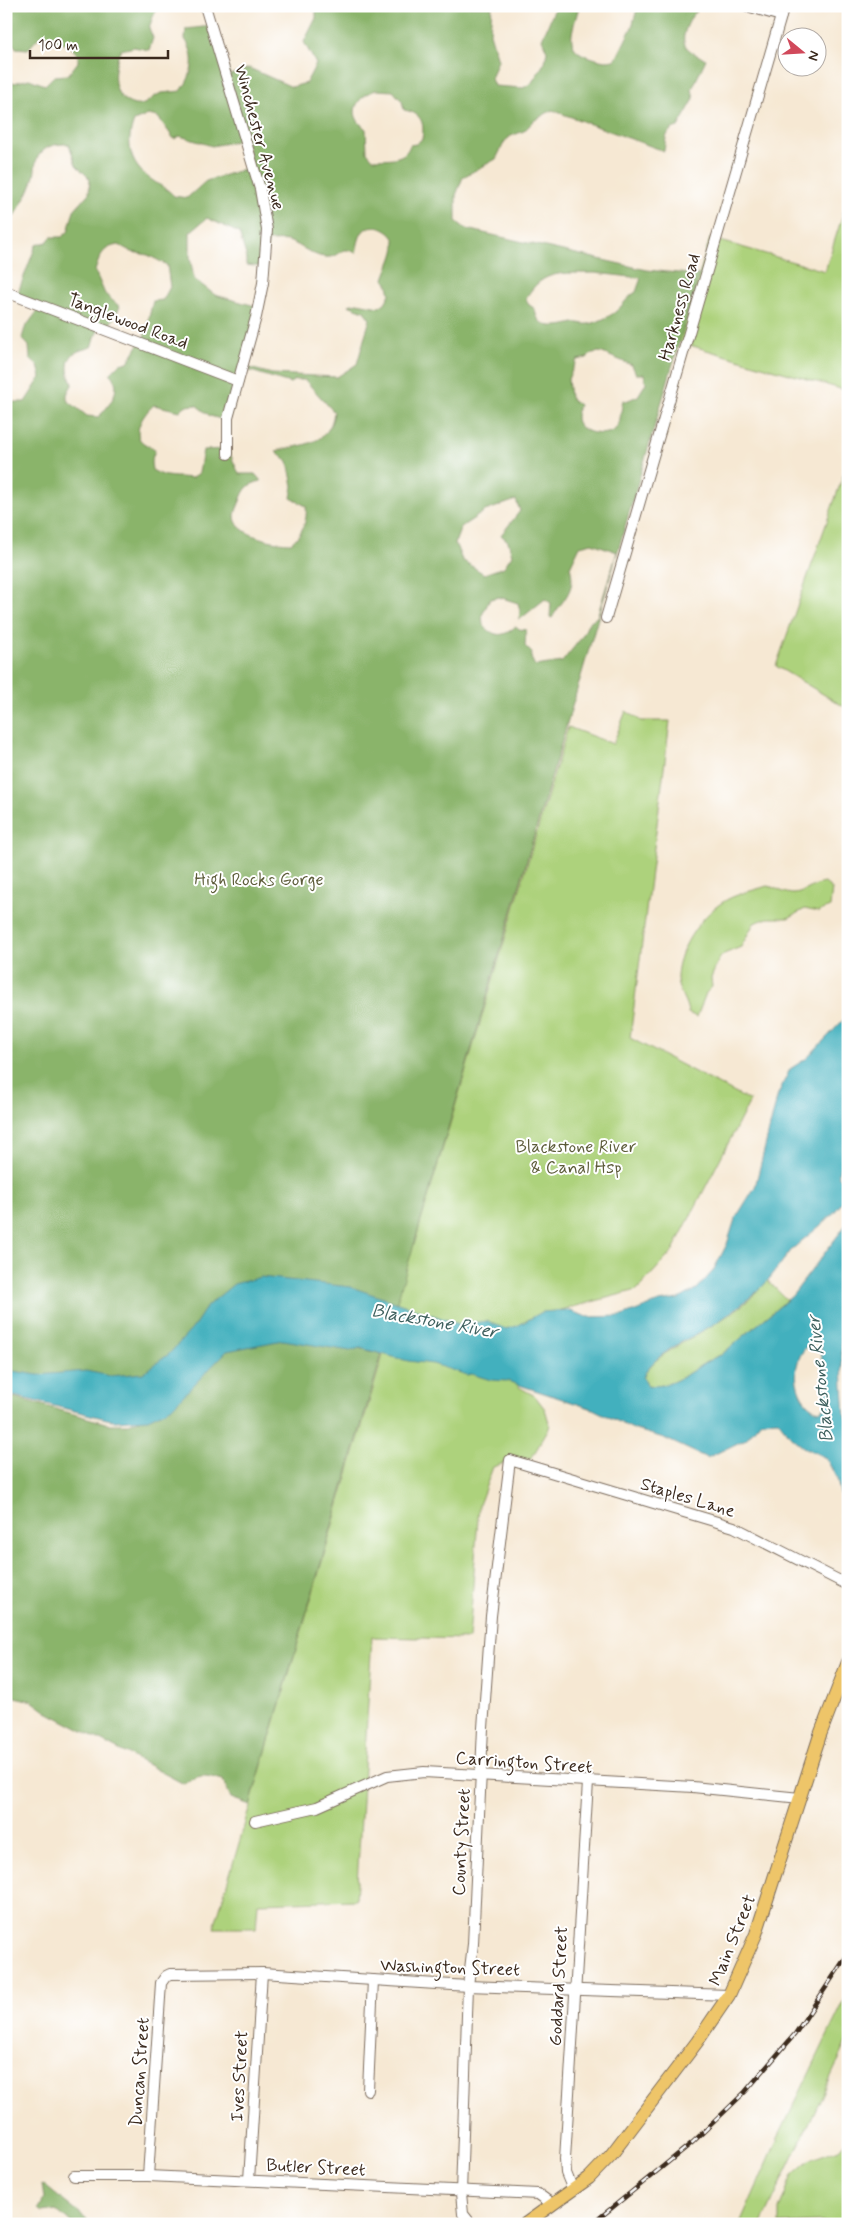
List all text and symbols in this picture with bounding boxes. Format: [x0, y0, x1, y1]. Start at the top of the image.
scale bar [30, 28, 168, 60]
north arrow [776, 28, 826, 78]
text: 100 m [38, 36, 78, 56]
text: N [803, 48, 823, 63]
street label: Winchester Avenue [228, 62, 290, 213]
street label: Harkness Road [653, 251, 707, 364]
street label: Tanglewood Road [64, 288, 191, 357]
park label: High Rocks Gorge [194, 868, 324, 894]
park label: Blackstone River & Canal Hsp [515, 1135, 637, 1180]
water label: Blackstone River [370, 1298, 502, 1345]
water label: Blackstone River [801, 1312, 840, 1444]
street label: Staples Lane [637, 1472, 738, 1524]
street label: Carrington Street [455, 1746, 593, 1782]
street label: County Street [447, 1788, 477, 1896]
street label: Main Street [704, 1891, 762, 1990]
street label: Goddard Street [544, 1925, 574, 2047]
street label: Washington Street [380, 1954, 521, 1984]
street label: Duncan Street [124, 2016, 156, 2128]
street label: Ives Street [226, 2030, 254, 2122]
street label: Butler Street [266, 2153, 366, 2183]

